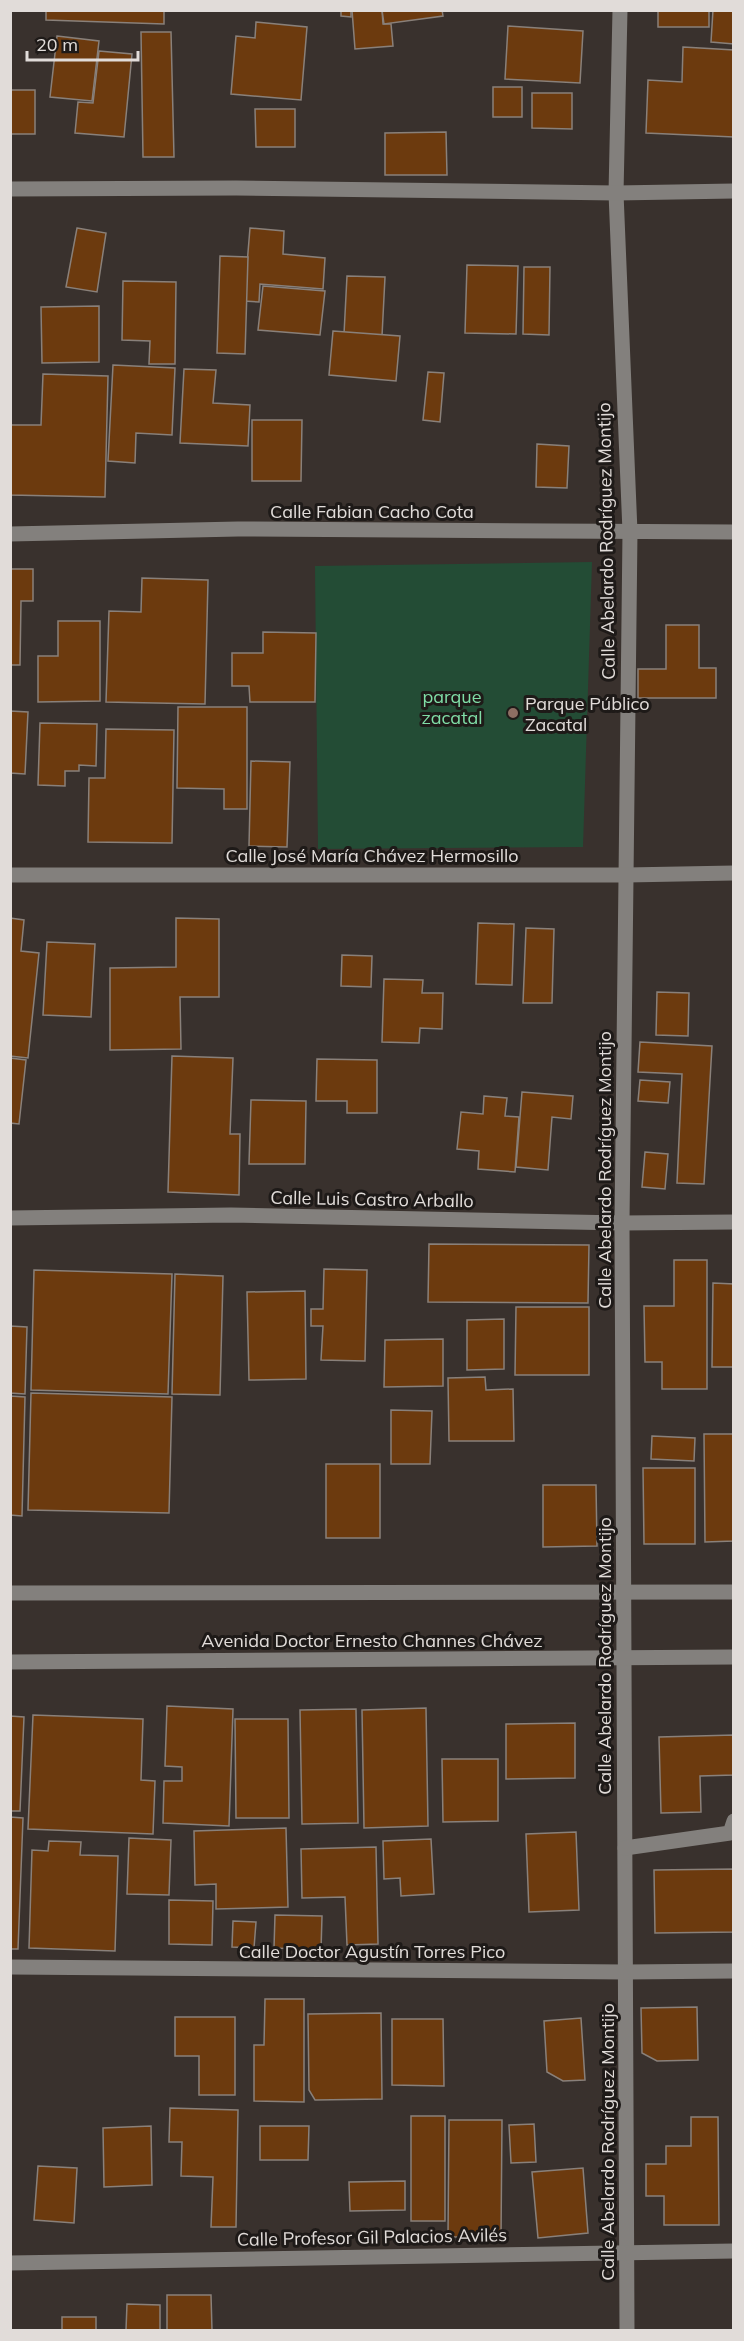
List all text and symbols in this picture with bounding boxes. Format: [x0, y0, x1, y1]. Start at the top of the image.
scale bar [27, 24, 138, 62]
text: 20 m [36, 33, 78, 56]
street label: Calle Abelardo Rodríguez Montijo [592, 402, 620, 680]
street label: Calle Fabian Cacho Cota [270, 500, 474, 523]
park label: parque zacatal [421, 685, 483, 729]
place label: Parque Público Zacatal [525, 692, 650, 736]
marker: Parque Público Zacatal [506, 706, 520, 720]
street label: Calle José María Chávez Hermosillo [225, 844, 519, 867]
street label: Calle Abelardo Rodríguez Montijo [593, 1031, 616, 1309]
street label: Calle Luis Castro Arballo [270, 1186, 474, 1212]
street label: Calle Abelardo Rodríguez Montijo [593, 1517, 616, 1795]
street label: Avenida Doctor Ernesto Channes Chávez [201, 1629, 543, 1652]
street label: Calle Doctor Agustín Torres Pico [239, 1940, 505, 1963]
street label: Calle Abelardo Rodríguez Montijo [596, 2003, 619, 2281]
street label: Calle Profesor Gil Palacios Avilés [237, 2223, 507, 2251]

